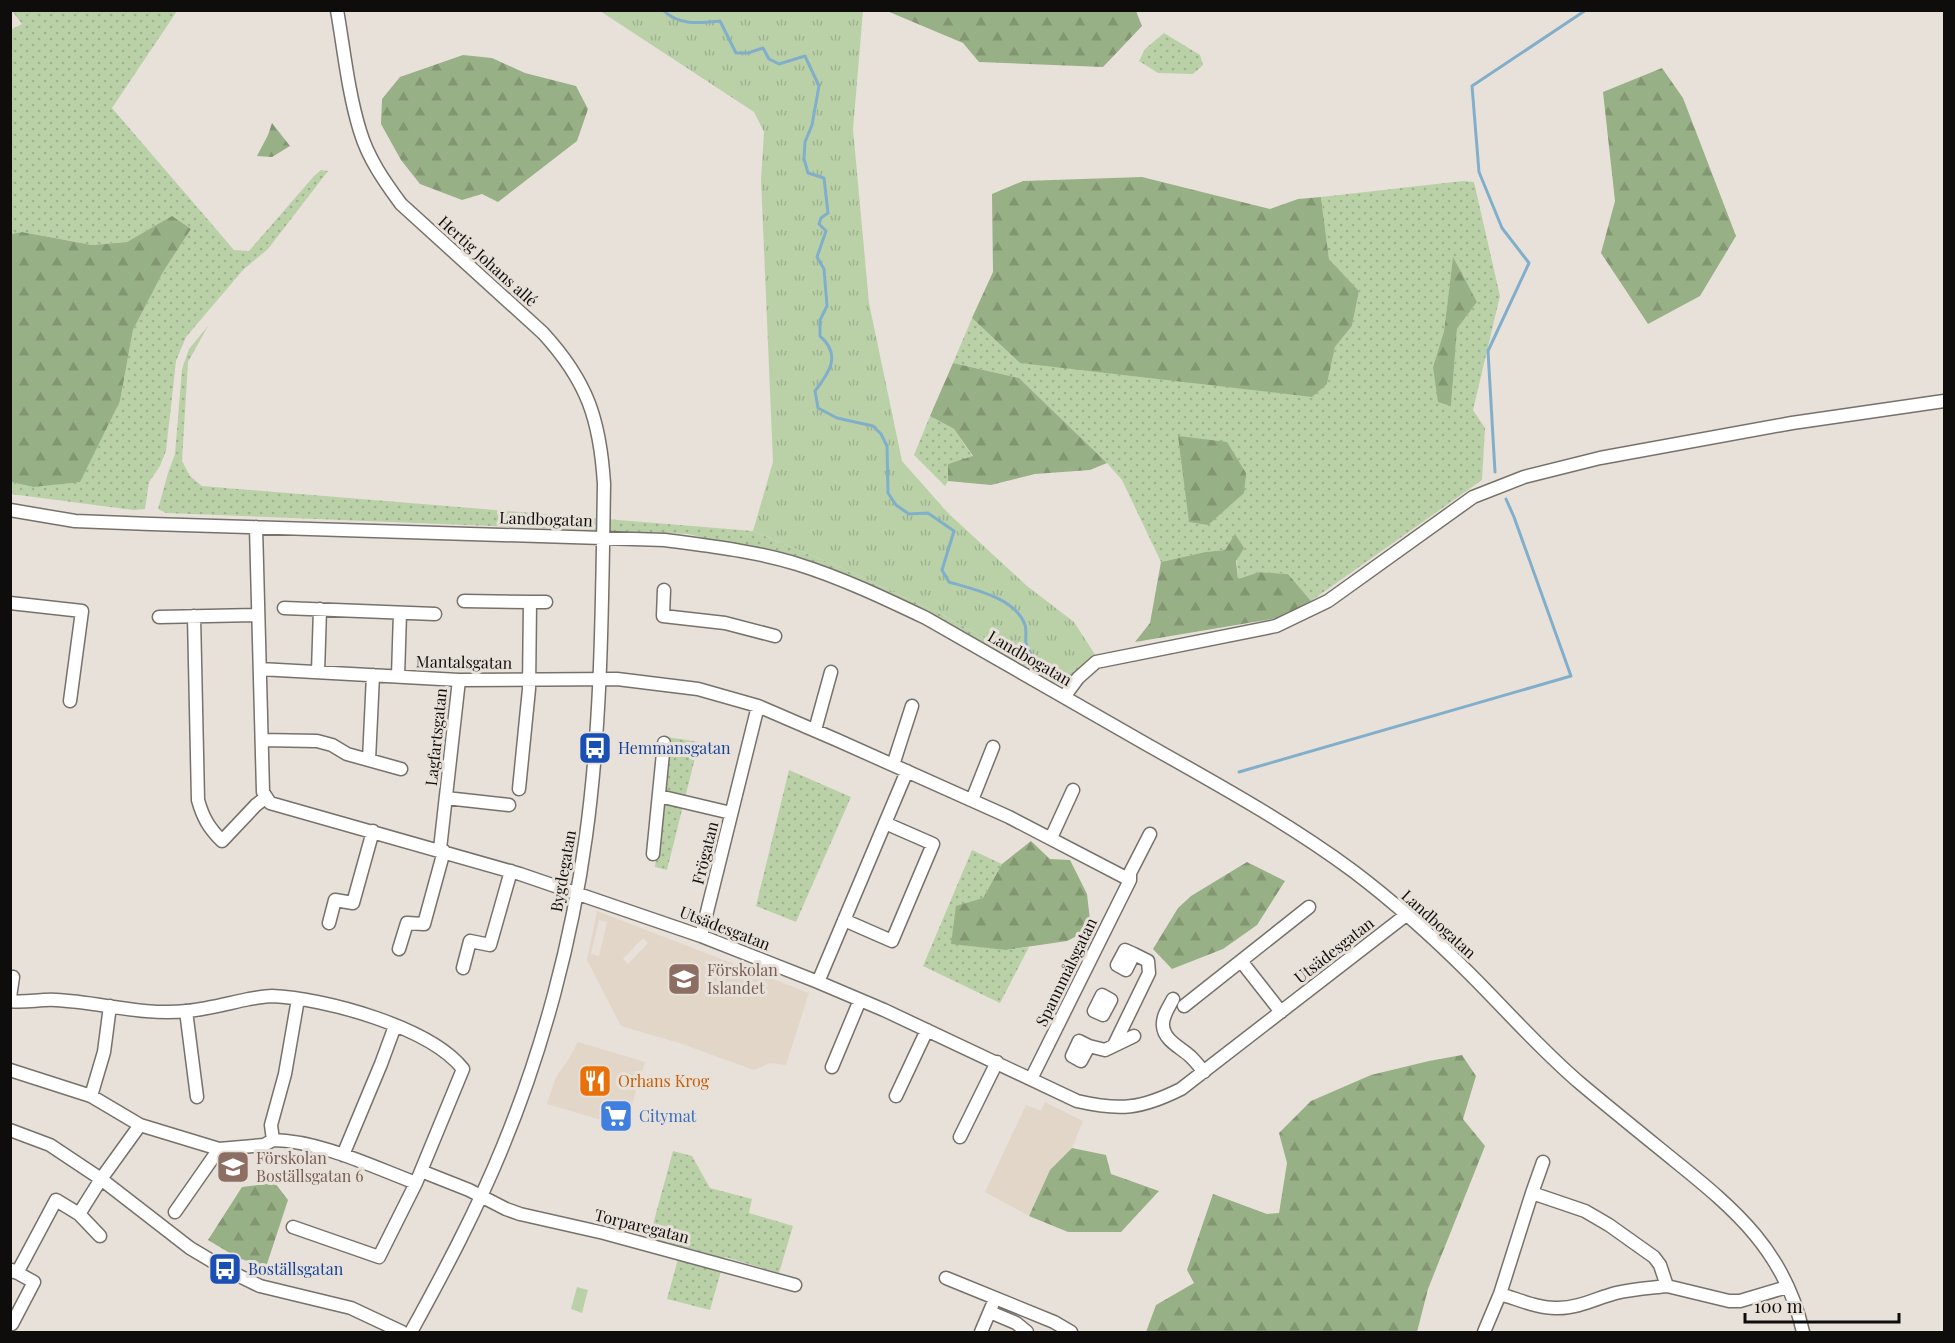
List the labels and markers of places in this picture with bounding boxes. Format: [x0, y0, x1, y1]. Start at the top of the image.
bus stop icon: Hemmansgatan [577, 730, 613, 766]
place label: Hemmansgatan [618, 737, 731, 758]
place label: Förskolan Islandet [707, 959, 778, 998]
school or university icon: Förskolan Islandet [666, 961, 702, 997]
restaurant icon: Orhans Krog [577, 1063, 613, 1099]
place label: Orhans Krog [618, 1070, 710, 1091]
supermarket icon: Citymat [598, 1098, 634, 1134]
place label: Citymat [639, 1105, 697, 1126]
place label: Förskolan Boställsgatan 6 [256, 1147, 364, 1186]
school or university icon: Förskolan Boställsgatan 6 [215, 1149, 251, 1185]
bus stop icon: Boställsgatan [207, 1251, 243, 1287]
place label: Boställsgatan [248, 1258, 344, 1279]

